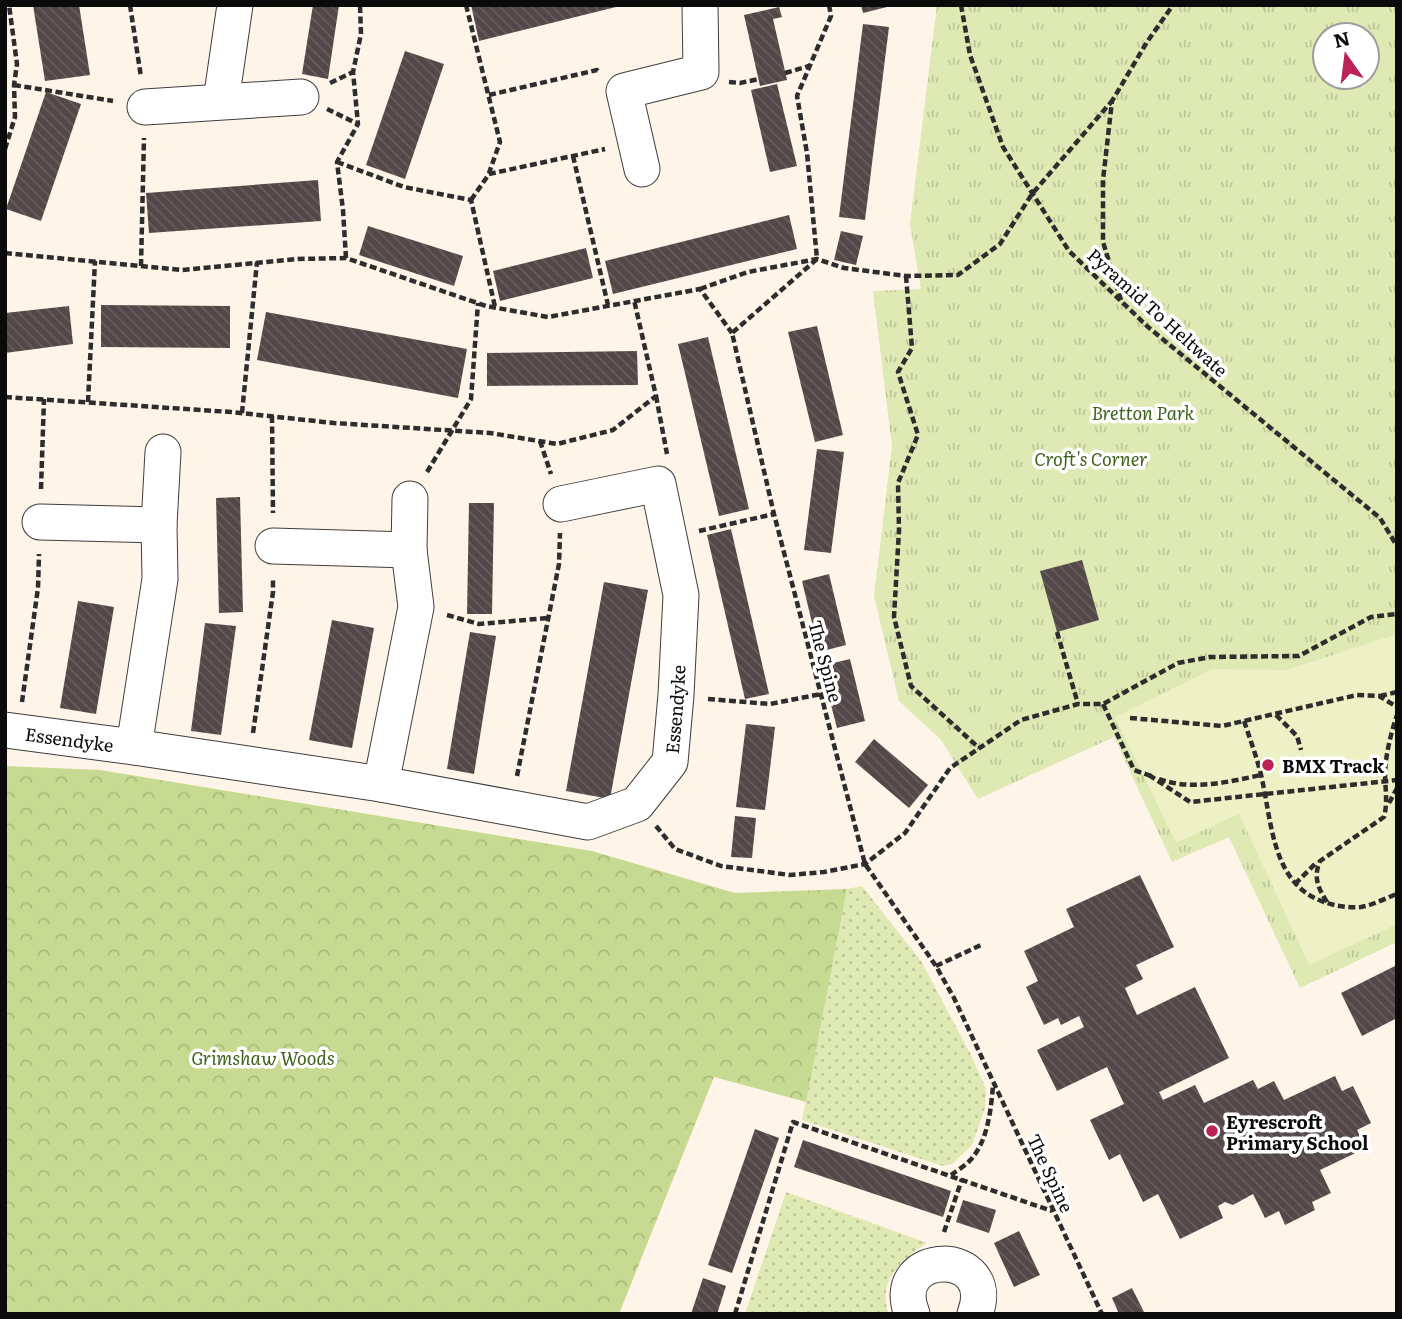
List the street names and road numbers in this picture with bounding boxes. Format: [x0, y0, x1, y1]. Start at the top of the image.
street label: Pyramid To Heltwate [1082, 241, 1234, 383]
street label: The Spine [802, 617, 850, 705]
street label: Essendyke [657, 664, 691, 755]
street label: Essendyke [23, 719, 115, 758]
street label: The Spine [1021, 1129, 1081, 1217]

